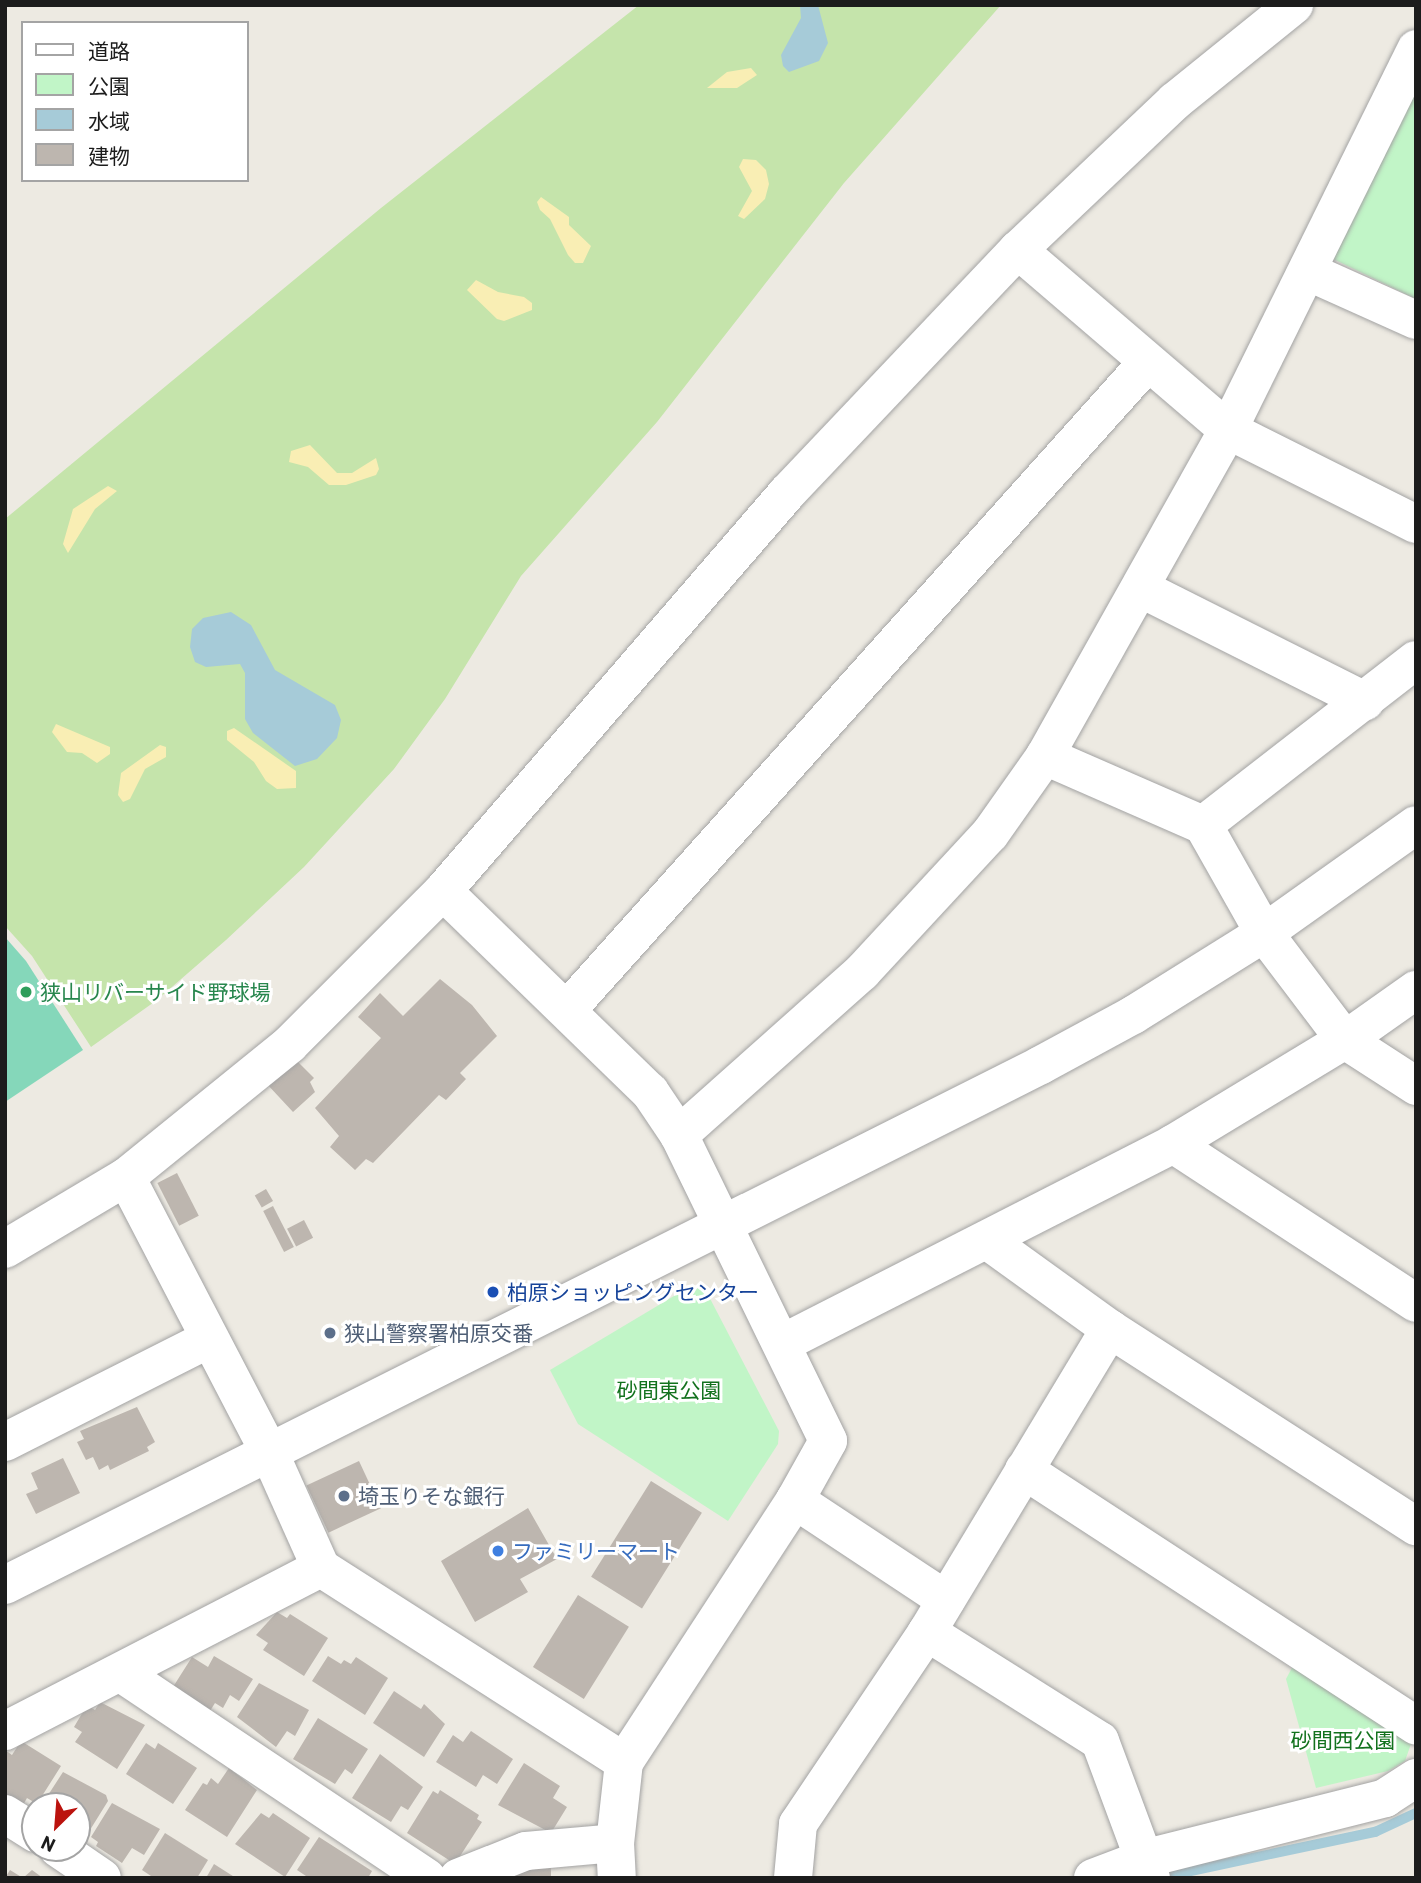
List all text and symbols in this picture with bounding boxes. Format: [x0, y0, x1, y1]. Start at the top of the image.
legend [21, 21, 248, 182]
text: 道路 [88, 38, 130, 63]
text: 公園 [88, 73, 130, 98]
text: 水域 [88, 108, 130, 133]
text: 建物 [88, 143, 130, 168]
place label: 狭山リバーサイド野球場 [40, 979, 271, 1005]
marker: 狭山リバーサイド野球場 [18, 984, 34, 1000]
place label: 柏原ショッピングセンター [507, 1279, 759, 1305]
marker: 柏原ショッピングセンター [485, 1284, 501, 1300]
place label: 狭山警察署柏原交番 [344, 1320, 533, 1346]
marker: 狭山警察署柏原交番 [322, 1325, 338, 1341]
park label: 砂間東公園 [617, 1377, 721, 1403]
place label: 埼玉りそな銀行 [358, 1483, 505, 1509]
marker: 埼玉りそな銀行 [336, 1488, 352, 1504]
place label: ファミリーマート [512, 1538, 680, 1564]
marker: ファミリーマート [490, 1543, 506, 1559]
park label: 砂間西公園 [1291, 1727, 1395, 1753]
north arrow [21, 1792, 91, 1862]
text: N [37, 1832, 58, 1858]

